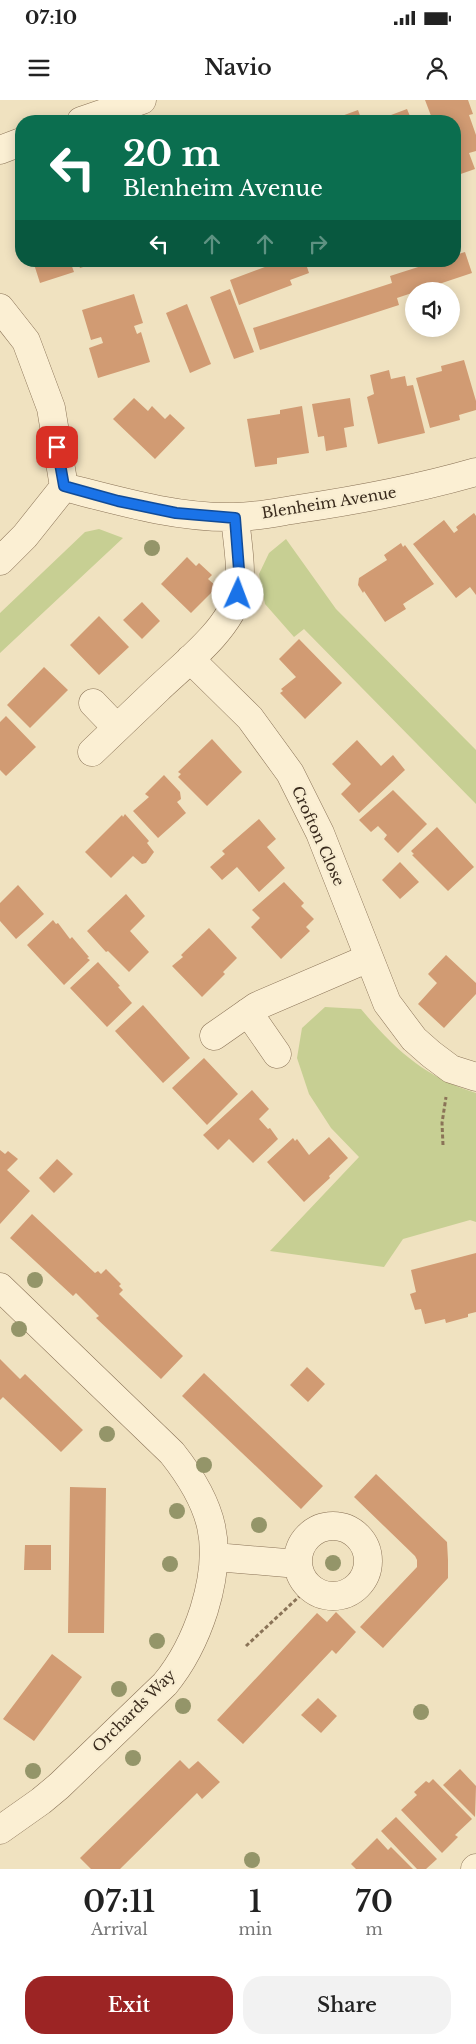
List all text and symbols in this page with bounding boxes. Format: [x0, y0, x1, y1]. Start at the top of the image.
text: 07:10 [25, 6, 77, 29]
icon: menu [25, 54, 53, 82]
text: Navio [204, 54, 272, 81]
icon: person [423, 54, 451, 82]
text: 20 m [123, 132, 220, 175]
icon: left [40, 135, 105, 200]
text: Blenheim Avenue [123, 175, 323, 202]
icon: left [145, 230, 173, 258]
icon: ahead [198, 230, 226, 258]
icon: ahead [251, 230, 279, 258]
icon: right [304, 230, 332, 258]
map controls [405, 282, 460, 337]
button: sound [405, 282, 460, 337]
pin [36, 426, 78, 468]
icon: arrive [43, 433, 71, 461]
street label: Blenheim Avenue [260, 482, 398, 523]
position arrow [211, 567, 263, 619]
street label: Crofton Close [288, 783, 349, 889]
street label: Orchards Way [88, 1665, 179, 1756]
text: 07:11 [83, 1883, 156, 1920]
text: 1 [249, 1883, 262, 1920]
text: 70 [355, 1883, 393, 1920]
text: Arrival [91, 1919, 148, 1939]
text: min [239, 1919, 272, 1939]
text: m [366, 1919, 383, 1939]
button: Exit [25, 1976, 233, 2034]
button: Share [243, 1976, 451, 2034]

